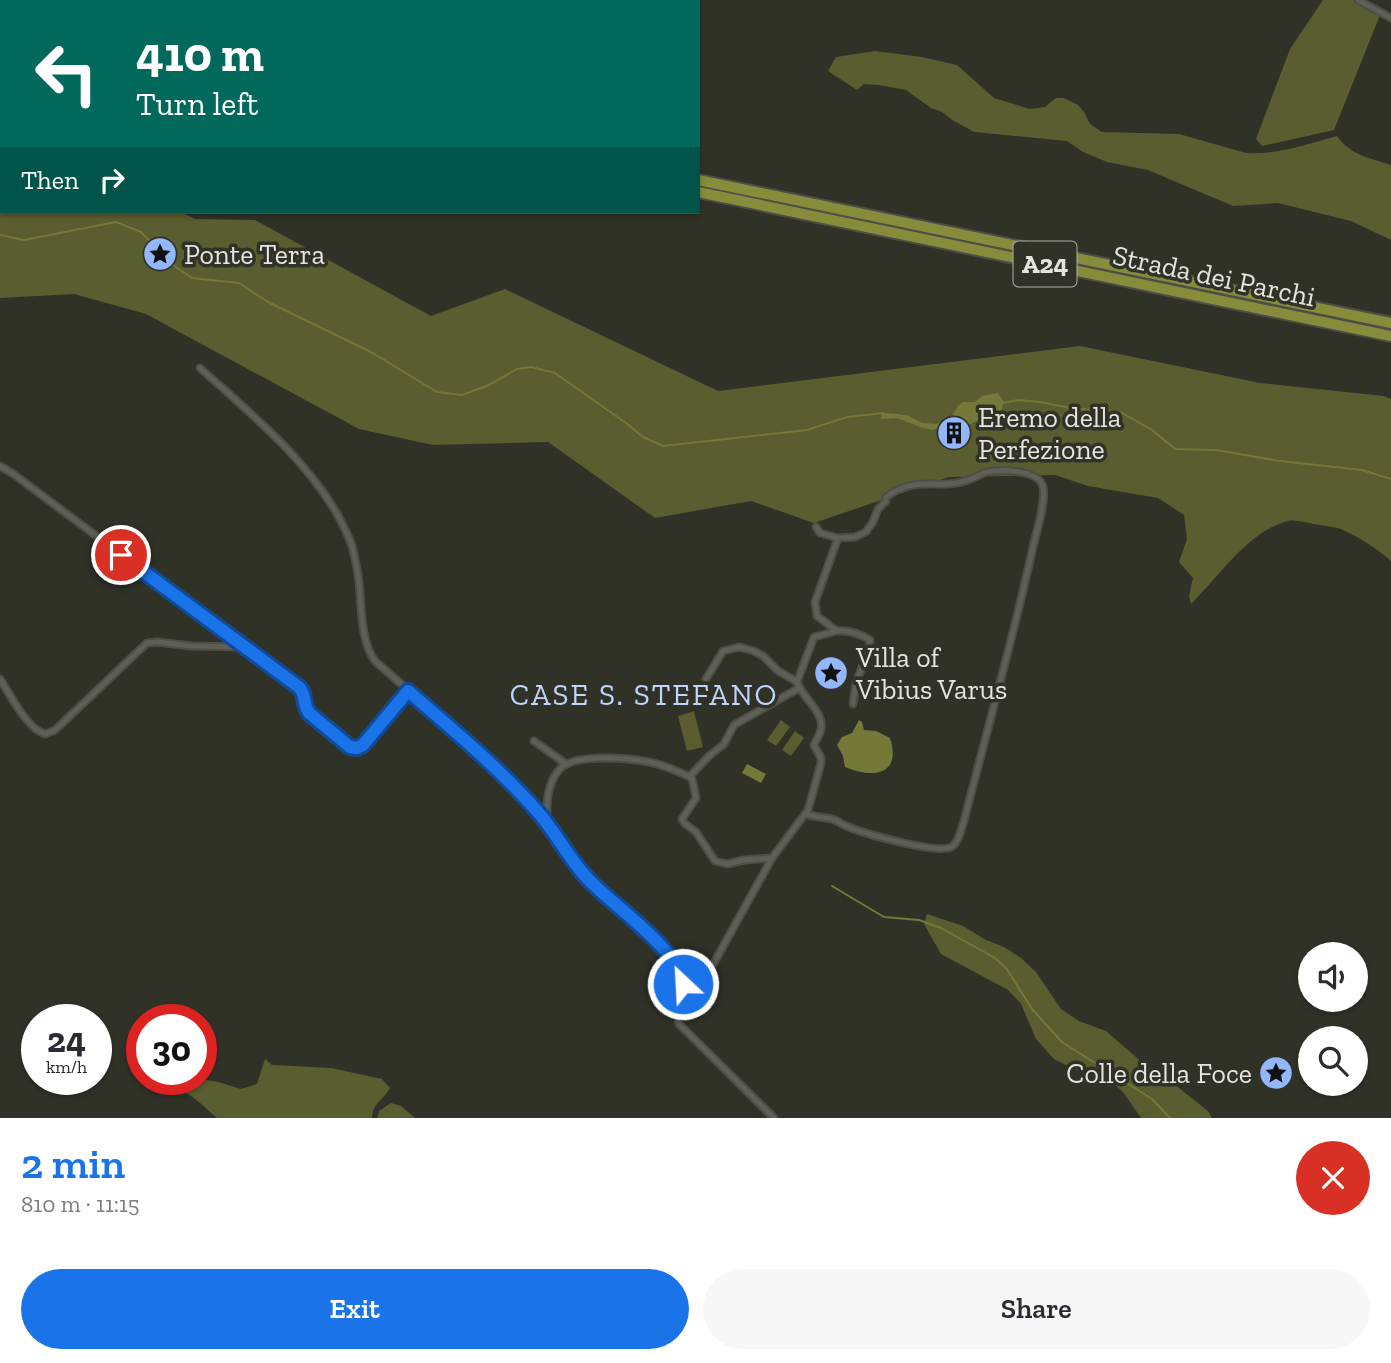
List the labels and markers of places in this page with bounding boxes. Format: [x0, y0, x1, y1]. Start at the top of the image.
place icon: Ponte Terra [141, 235, 179, 273]
place label: Ponte Terra [184, 238, 326, 271]
place label: Eremo della Perfezione [978, 401, 1122, 466]
building icon: Eremo della Perfezione [935, 414, 973, 452]
pin [91, 525, 151, 585]
place label: Villa of Vibius Varus [855, 641, 1007, 706]
place icon: Villa of Vibius Varus [812, 654, 850, 692]
place icon: Colle della Foce [1257, 1054, 1295, 1092]
place label: Colle della Foce [1066, 1057, 1252, 1090]

